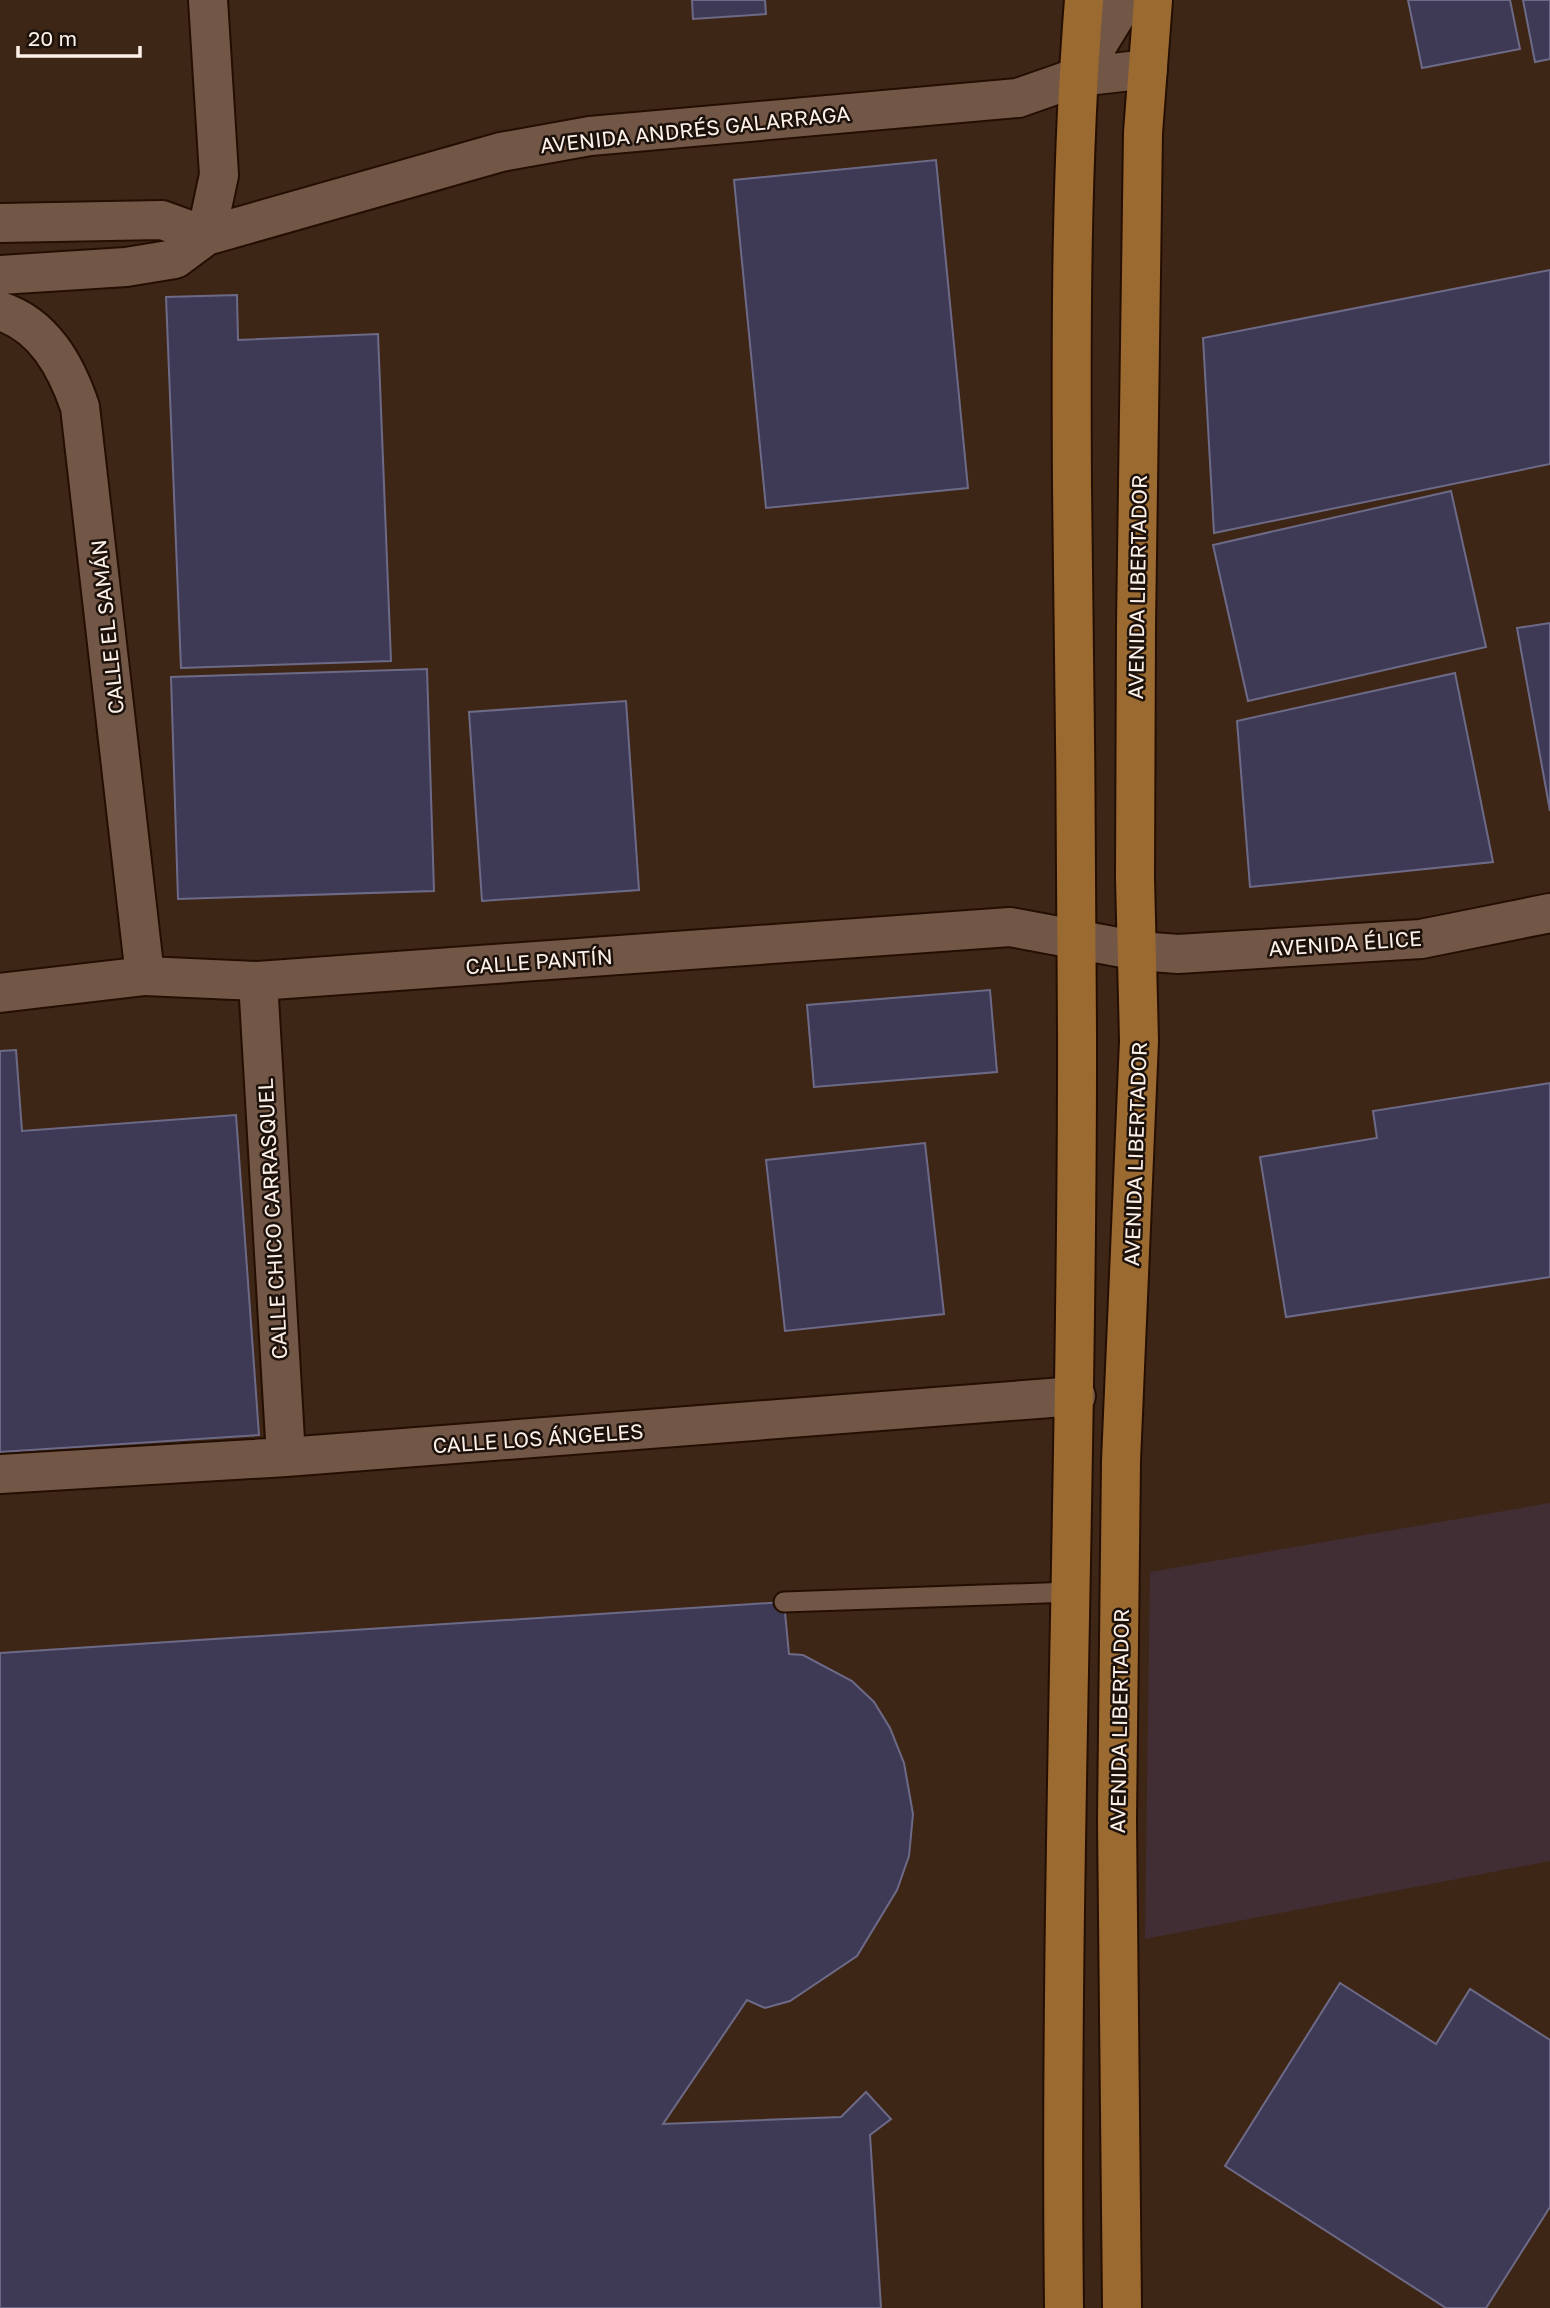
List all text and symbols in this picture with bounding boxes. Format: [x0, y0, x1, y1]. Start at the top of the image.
scale bar [18, 14, 140, 58]
text: 20 m [28, 25, 77, 51]
street label: AVENIDA ANDRÉS GALARRAGA [539, 100, 851, 158]
street label: AVENIDA LIBERTADOR [1122, 474, 1152, 700]
street label: CALLE EL SAMÁN [85, 538, 129, 716]
street label: AVENIDA ÉLICE [1267, 925, 1423, 961]
street label: CALLE PANTÍN [464, 943, 614, 979]
street label: AVENIDA LIBERTADOR [1118, 1041, 1152, 1267]
street label: CALLE CHICO CARRASQUEL [252, 1078, 292, 1360]
street label: CALLE LOS ÁNGELES [432, 1418, 644, 1458]
street label: AVENIDA LIBERTADOR [1104, 1608, 1134, 1834]

